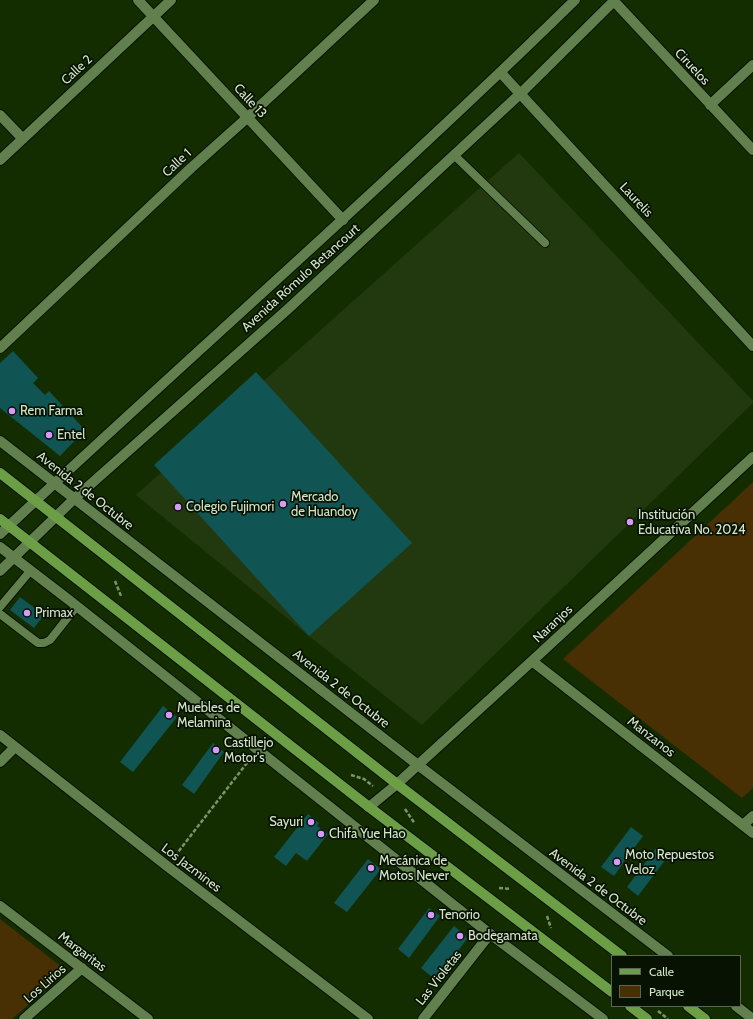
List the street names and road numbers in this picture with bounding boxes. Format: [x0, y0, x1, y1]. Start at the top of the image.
street label: Ciruelos [671, 45, 713, 89]
street label: Calle 2 [58, 52, 96, 88]
street label: Calle 13 [230, 81, 270, 121]
street label: Calle 1 [159, 146, 195, 180]
street label: Laurelis [616, 180, 656, 220]
street label: Avenida Rómulo Betancourt [239, 221, 363, 335]
street label: Avenida 2 de Octubre [34, 448, 136, 534]
street label: Naranjos [530, 602, 576, 646]
street label: Avenida 2 de Octubre [290, 646, 392, 732]
street label: Manzanos [624, 714, 678, 760]
street label: Los Jazmines [158, 840, 224, 896]
street label: Avenida 2 de Octubre [546, 845, 650, 929]
street label: Margaritas [55, 929, 109, 975]
street label: Las Violetas [413, 948, 465, 1008]
street label: Los Lirios [21, 962, 69, 1006]

